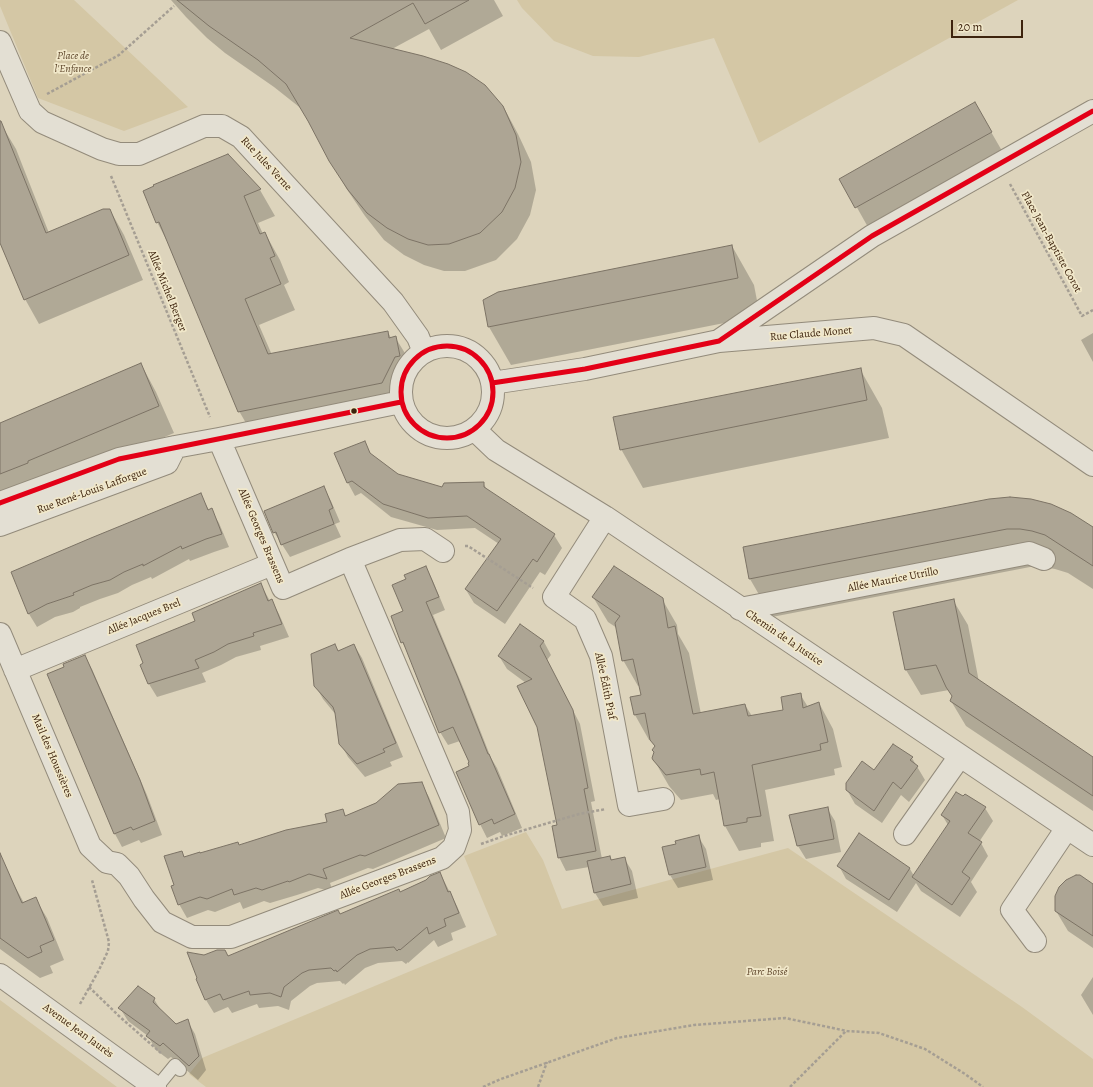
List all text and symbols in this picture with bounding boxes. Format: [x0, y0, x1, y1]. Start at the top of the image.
scale bar [953, 12, 1025, 38]
text: 20 m [958, 19, 982, 35]
park label: Place de l'Enfance [55, 49, 91, 75]
street label: Rue Jules Verne [238, 134, 294, 194]
street label: Place Jean-Baptiste Corot [1018, 189, 1084, 295]
street label: Allée Michel Berger [145, 248, 189, 334]
street label: Rue Claude Monet [769, 324, 853, 344]
unlabelled marker [349, 406, 359, 416]
street label: Rue René-Louis Lafforgue [35, 465, 149, 517]
street label: Allée Georges Brassens [235, 486, 287, 586]
street label: Allée Maurice Utrillo [847, 565, 939, 595]
street label: Allée Jacques Brel [105, 596, 183, 638]
street label: Chemin de la Justice [743, 607, 825, 669]
street label: Allée Édith Piaf [591, 651, 619, 721]
street label: Mail des Houssières [28, 712, 76, 800]
street label: Allée Georges Brassens [338, 854, 438, 902]
park label: Parc Boisé [747, 965, 787, 979]
street label: Avenue Jean Jaurès [40, 1001, 116, 1061]

